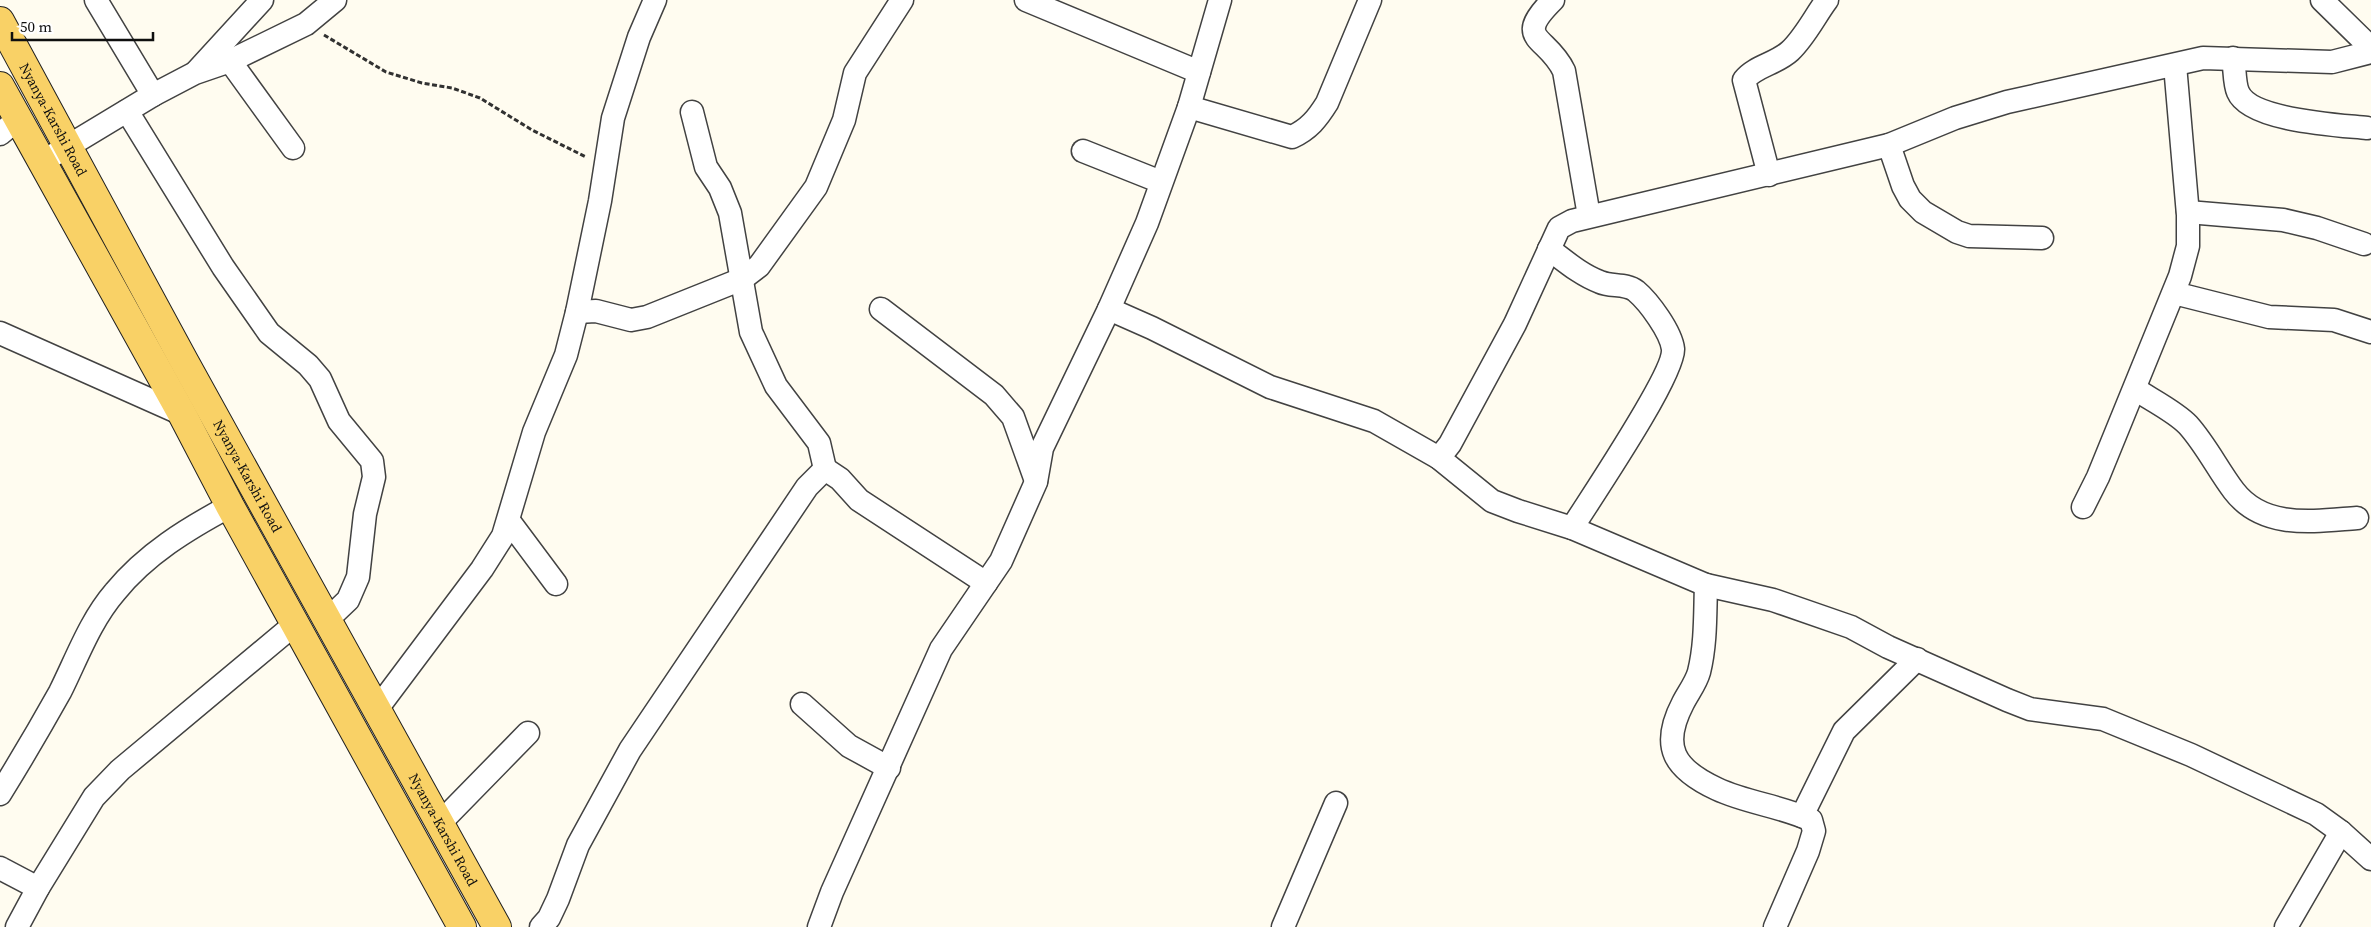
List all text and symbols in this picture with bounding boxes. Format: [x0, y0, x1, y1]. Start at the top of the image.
scale bar [12, 10, 154, 42]
text: 50 m [20, 16, 52, 37]
street label: Nyanya-Karshi Road [15, 59, 92, 180]
street label: Nyanya-Karshi Road [208, 416, 287, 536]
street label: Nyanya-Karshi Road [404, 770, 482, 890]

